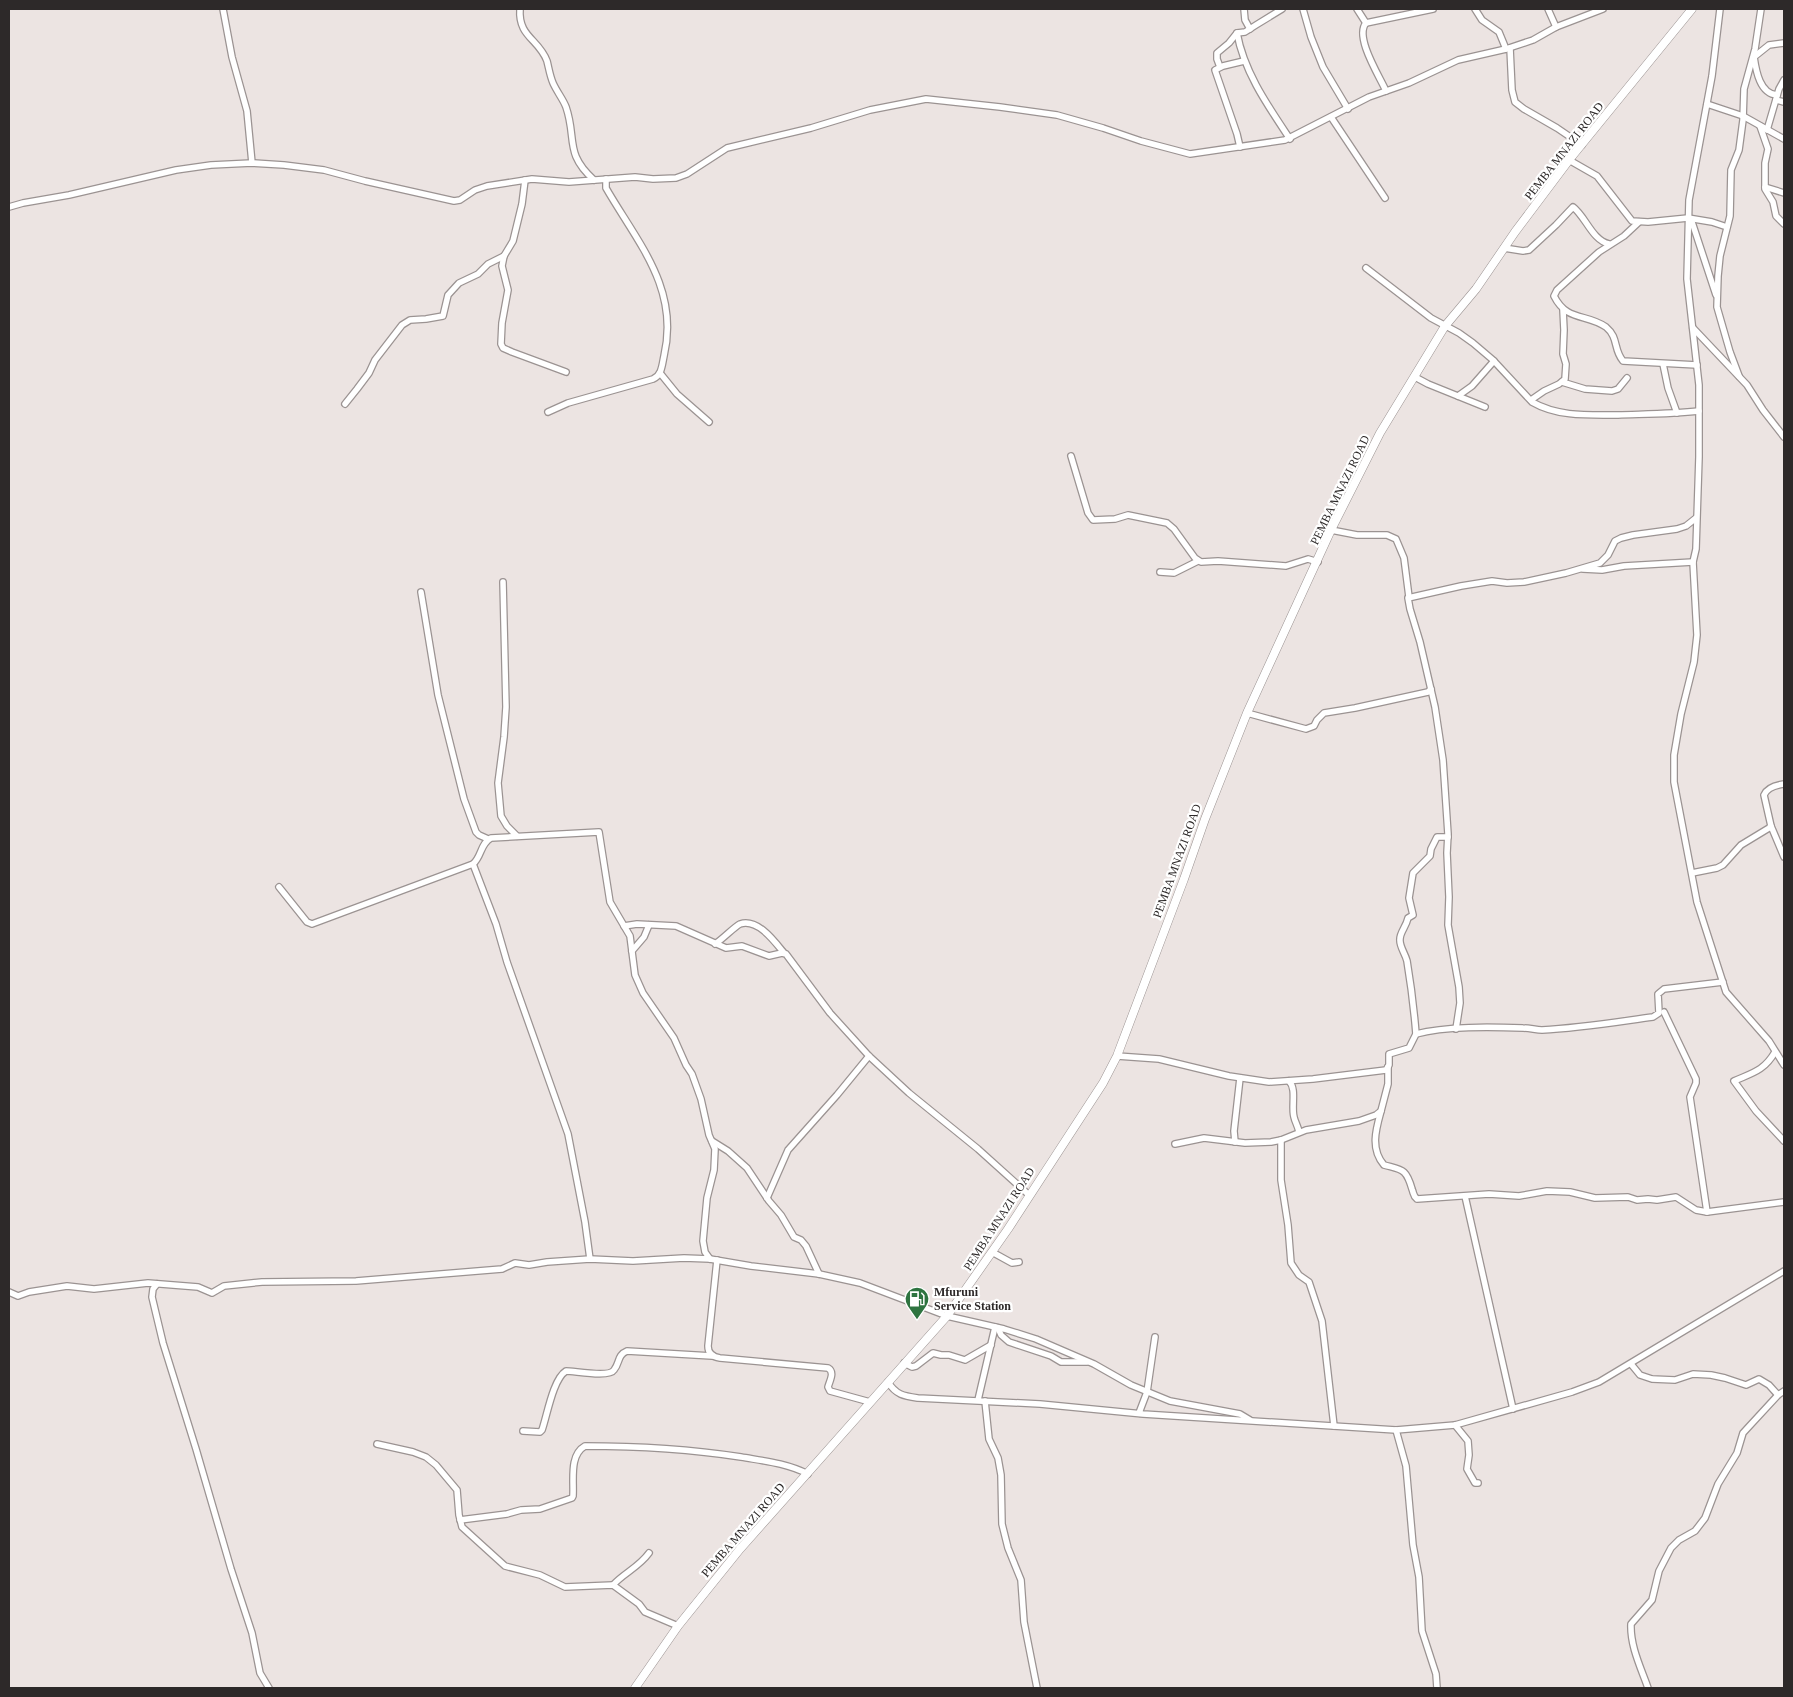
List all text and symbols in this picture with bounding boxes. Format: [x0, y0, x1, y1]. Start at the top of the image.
street label: PEMBA MNAZI ROAD [1522, 99, 1607, 203]
street label: PEMBA MNAZI ROAD [1307, 433, 1373, 547]
street label: PEMBA MNAZI ROAD [1150, 802, 1204, 920]
street label: PEMBA MNAZI ROAD [960, 1165, 1038, 1273]
place label: Mfuruni Service Station [934, 1285, 1011, 1313]
fuel station icon: Mfuruni Service Station [904, 1286, 930, 1320]
street label: PEMBA MNAZI ROAD [698, 1480, 788, 1580]

